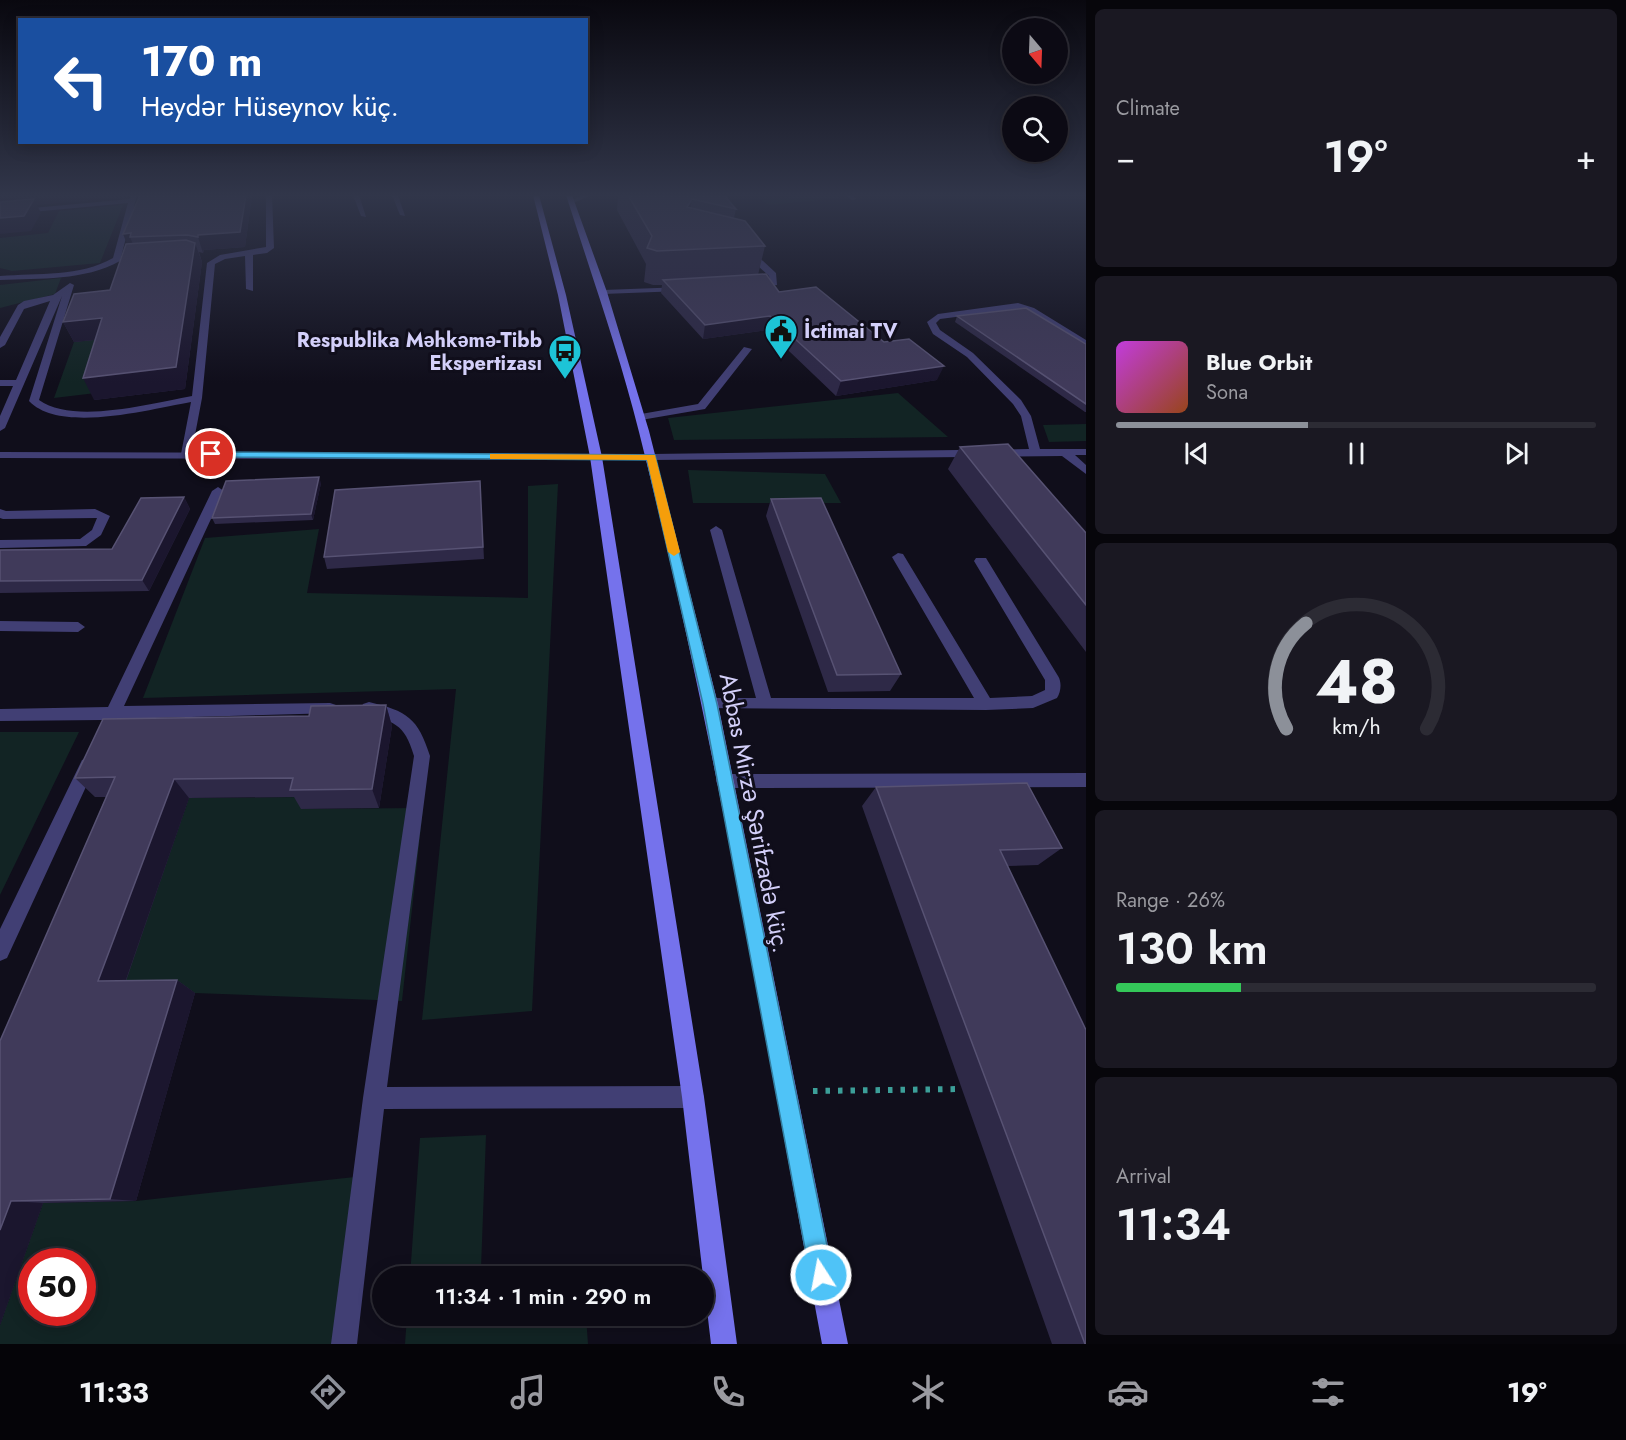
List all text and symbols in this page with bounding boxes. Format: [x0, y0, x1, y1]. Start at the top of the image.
north arrow [1002, 18, 1068, 84]
map controls [1002, 18, 1068, 162]
text: 170 m [141, 31, 263, 92]
icon: left [42, 42, 120, 120]
text: Heydər Hüseynov küç. [141, 87, 399, 126]
text: Climate [1116, 94, 1180, 123]
button: search [1002, 96, 1068, 162]
text: 19° [1324, 124, 1388, 189]
text: − [1116, 134, 1135, 181]
text: + [1576, 134, 1596, 181]
public building icon: İctimai TV [763, 313, 799, 360]
place label: İctimai TV [804, 317, 898, 346]
place label: Respublika Məhkəmə-Tibb Ekspertizası [297, 326, 542, 378]
bus stop icon: Respublika Məhkəmə-Tibb Ekspertizası [547, 333, 583, 380]
text: Blue Orbit [1206, 346, 1312, 378]
text: Sona [1206, 378, 1248, 407]
pin [185, 428, 236, 479]
icon: arrive [194, 437, 227, 470]
icon: previous [1180, 437, 1213, 470]
icon: pause [1340, 437, 1373, 470]
icon: next [1500, 437, 1533, 470]
text: 48 [1315, 636, 1397, 726]
street label: Abbas Mirzə Şərifzadə küç. [711, 670, 799, 956]
text: km/h [1332, 711, 1380, 742]
text: Range · 26% [1116, 886, 1225, 915]
text: 130 km [1116, 916, 1268, 981]
text: Arrival [1116, 1162, 1171, 1191]
text: 11:34 [1116, 1192, 1231, 1257]
position arrow [789, 1243, 853, 1307]
speed limit sign: 50 [18, 1248, 96, 1326]
text: 11:34 · 1 min · 290 m [435, 1280, 651, 1312]
icon: directions [307, 1371, 349, 1413]
icon: music [507, 1371, 549, 1413]
icon: phone [707, 1371, 749, 1413]
icon: climate [907, 1371, 949, 1413]
icon: car [1107, 1371, 1149, 1413]
icon: filters [1307, 1371, 1349, 1413]
text: 11:33 [79, 1373, 149, 1412]
text: 19° [1507, 1373, 1547, 1412]

